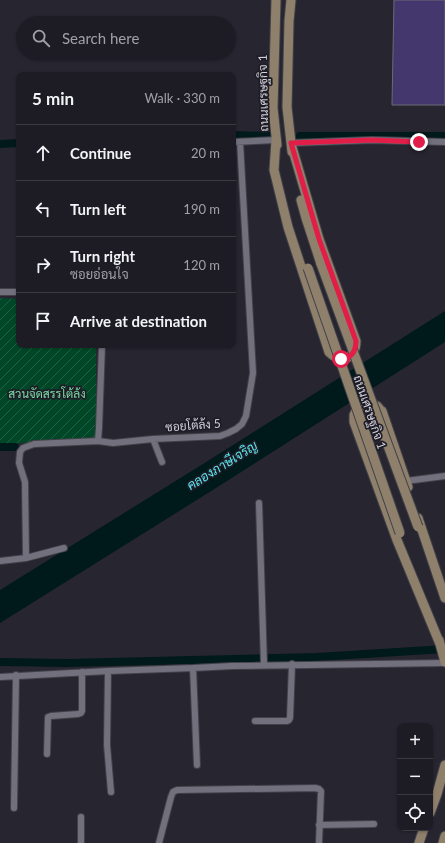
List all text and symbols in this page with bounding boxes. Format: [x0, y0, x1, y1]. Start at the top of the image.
search box [16, 16, 236, 60]
icon: search [30, 27, 52, 49]
text: Search here [62, 29, 139, 47]
street label: ถนนเศรษฐกิจ 1 [255, 54, 272, 132]
text: 5 min [32, 88, 74, 109]
text: Walk · 330 m [144, 90, 220, 106]
route end [410, 133, 428, 151]
icon: ahead [32, 142, 54, 164]
text: Continue [70, 144, 131, 162]
text: 20 m [191, 145, 220, 161]
icon: left [32, 198, 54, 220]
text: Turn left [70, 200, 126, 218]
text: 190 m [183, 201, 220, 217]
text: Turn right [70, 247, 135, 265]
icon: right [32, 254, 54, 276]
text: 120 m [183, 257, 220, 273]
text: ซอยอ่อนใจ [70, 266, 129, 282]
icon: arrive [32, 310, 54, 332]
text: Arrive at destination [70, 312, 207, 330]
route start [332, 350, 350, 368]
street label: ถนนเศรษฐกิจ 1 [349, 373, 390, 451]
park label: สวนจัดสรรโต้ล้ง [8, 386, 86, 401]
street label: ซอยโต้ล้ง 5 [165, 416, 221, 434]
water label: คลองภาษีเจริญ [183, 436, 261, 494]
map controls [397, 723, 433, 831]
button: + [397, 723, 433, 759]
button: − [397, 759, 433, 795]
button: locate [397, 795, 433, 831]

